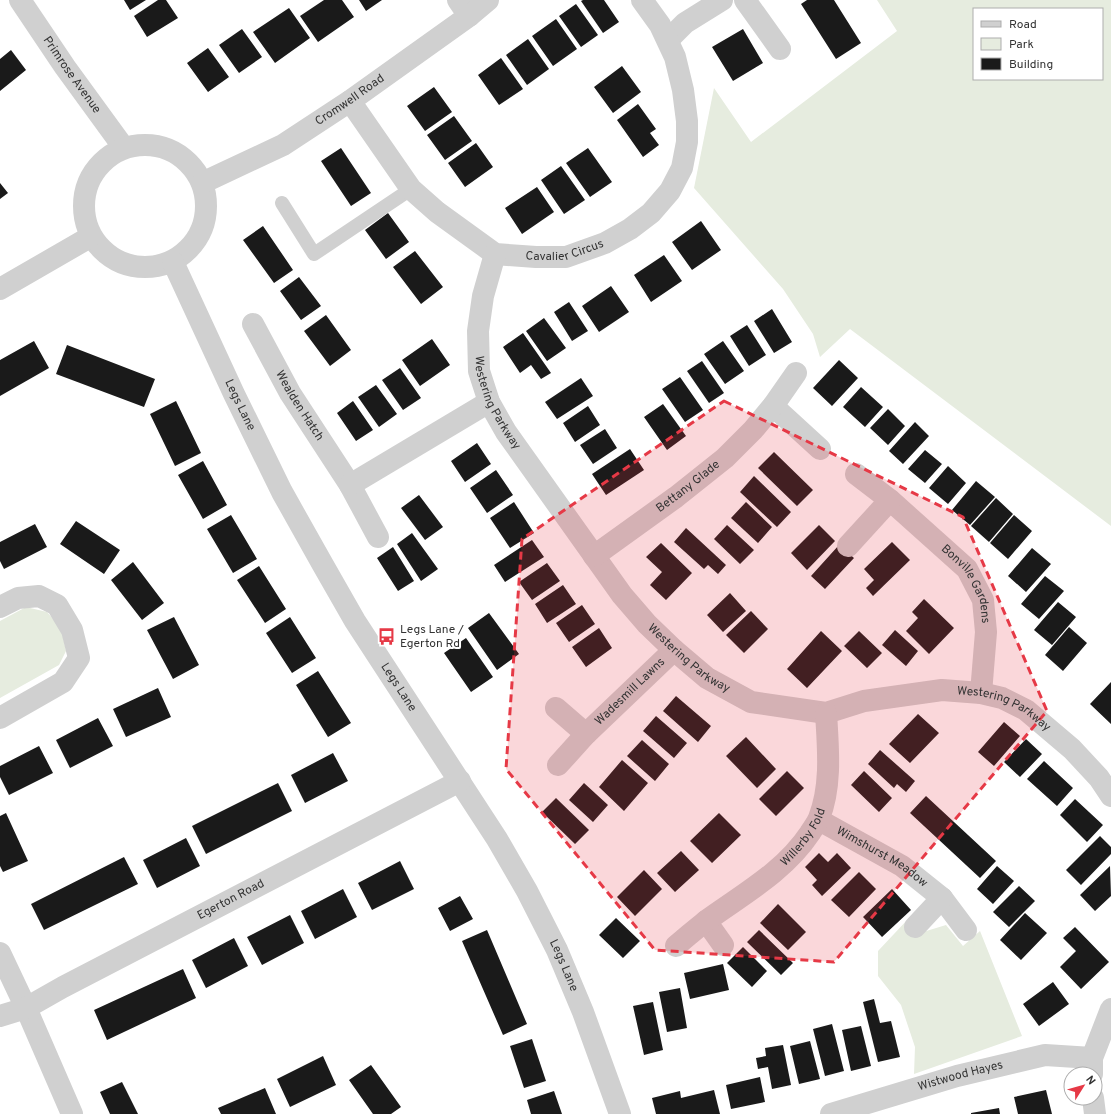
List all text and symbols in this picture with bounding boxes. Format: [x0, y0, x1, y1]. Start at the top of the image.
legend [973, 8, 1103, 80]
text: Road [1009, 17, 1037, 33]
street label: Primrose Avenue [39, 33, 104, 117]
text: Park [1009, 37, 1034, 53]
text: Building [1009, 57, 1053, 73]
street label: Cromwell Road [312, 71, 388, 130]
street label: Cavalier Circus [525, 236, 606, 265]
street label: Westering Parkway [471, 355, 524, 453]
street label: Wealden Hatch [271, 368, 327, 444]
street label: Legs Lane [220, 377, 259, 434]
street label: Bettany Glade [653, 457, 723, 517]
street label: Bonville Gardens [937, 541, 993, 624]
street label: Westering Parkway [644, 620, 733, 697]
place label: Legs Lane / Egerton Rd [400, 622, 464, 652]
bus stop icon: Legs Lane / Egerton Rd [377, 627, 397, 647]
street label: Wadesmill Lawns [592, 654, 669, 729]
street label: Legs Lane [376, 660, 420, 715]
street label: Westering Parkway [956, 683, 1054, 736]
street label: Willerby Fold [777, 806, 830, 870]
street label: Wimshurst Meadow [833, 823, 931, 891]
street label: Egerton Road [195, 876, 267, 924]
street label: Legs Lane [545, 937, 582, 994]
street label: Wistwood Hayes [916, 1057, 1005, 1095]
north arrow [1063, 1066, 1103, 1106]
text: N [1082, 1073, 1098, 1088]

